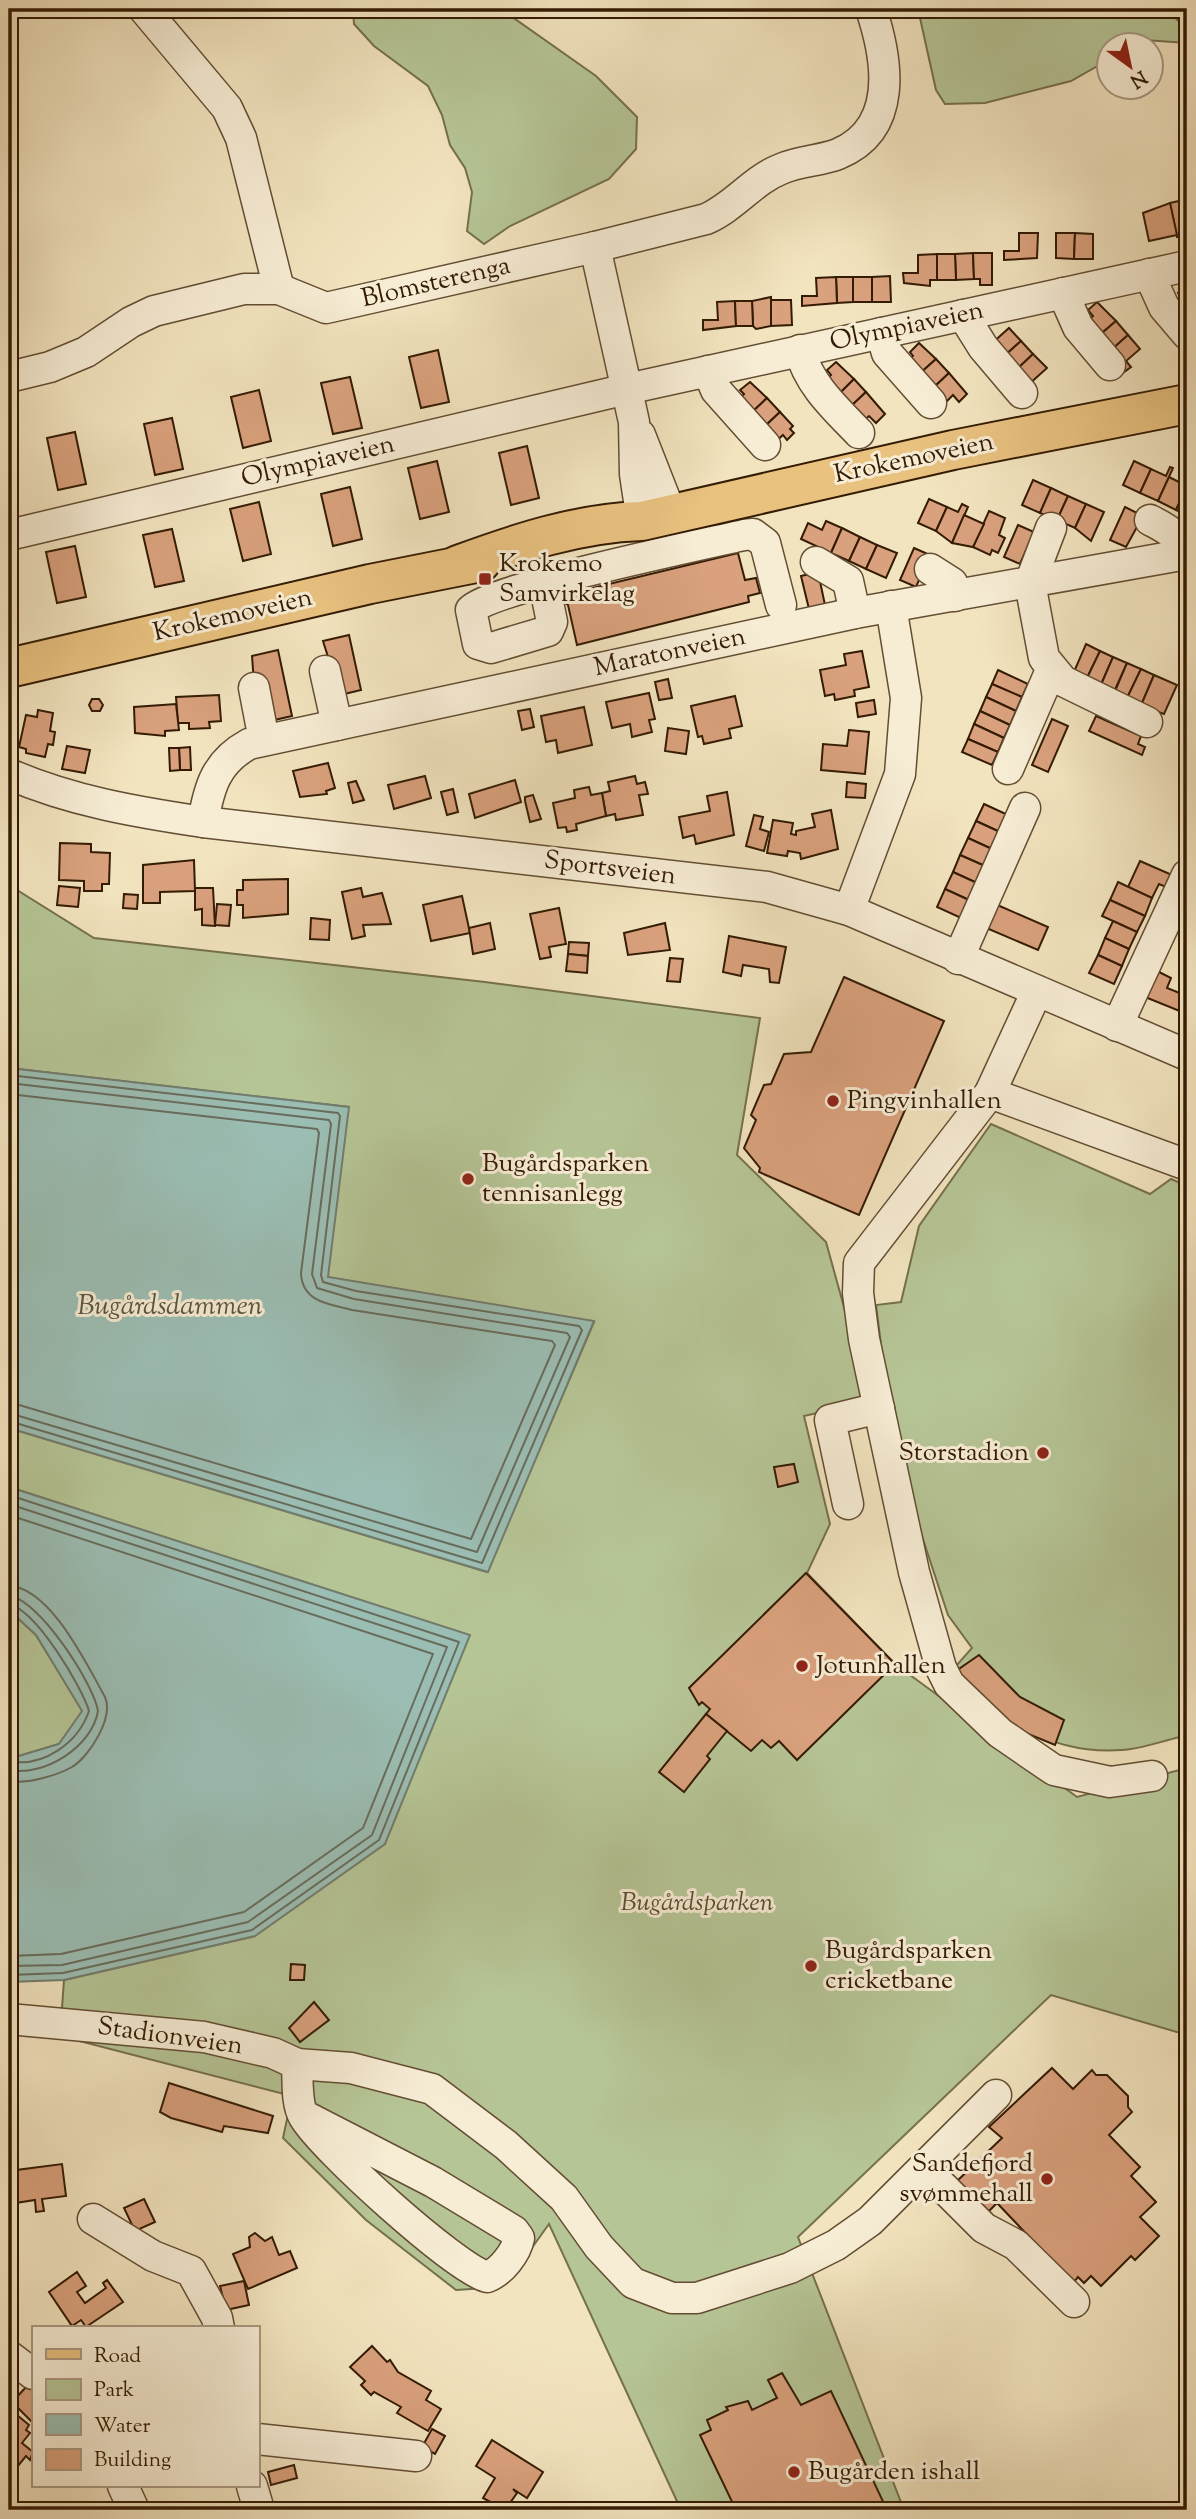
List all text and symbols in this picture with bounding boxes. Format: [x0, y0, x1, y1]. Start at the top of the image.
north arrow [1094, 32, 1164, 102]
text: N [1124, 63, 1152, 94]
street label: Blomsterenga [358, 248, 514, 318]
street label: Olympiaveien [827, 293, 987, 361]
street label: Krokemoveien [831, 424, 997, 494]
street label: Olympiaveien [238, 426, 398, 498]
place label: Krokemo Samvirkelag [499, 546, 635, 613]
marker: Krokemo Samvirkelag [477, 571, 493, 587]
street label: Krokemoveien [150, 580, 316, 652]
street label: Maratonveien [591, 619, 749, 687]
street label: Sportsveien [542, 843, 678, 895]
place label: Pingvinhallen [847, 1083, 1002, 1120]
marker: Pingvinhallen [825, 1093, 841, 1109]
place label: Bugårdsparken tennisanlegg [482, 1146, 649, 1213]
marker: Bugårdsparken tennisanlegg [460, 1171, 476, 1187]
water label: Bugårdsdammen [77, 1287, 263, 1327]
place label: Storstadion [898, 1435, 1029, 1472]
marker: Storstadion [1035, 1445, 1051, 1461]
place label: Jotunhallen [814, 1648, 946, 1685]
marker: Jotunhallen [794, 1658, 810, 1674]
park label: Bugårdsparken [621, 1885, 774, 1922]
place label: Bugårdsparken cricketbane [825, 1933, 992, 2000]
marker: Bugårdsparken cricketbane [803, 1958, 819, 1974]
street label: Stadionveien [95, 2008, 245, 2066]
place label: Sandefjord svømmehall [899, 2146, 1033, 2213]
marker: Sandefjord svømmehall [1039, 2171, 1055, 2187]
legend [32, 2326, 259, 2488]
text: Road [94, 2342, 141, 2372]
text: Park [94, 2376, 135, 2406]
text: Water [94, 2412, 151, 2442]
text: Building [94, 2446, 171, 2476]
place label: Bugården ishall [808, 2454, 980, 2491]
marker: Bugården ishall [786, 2464, 802, 2480]

